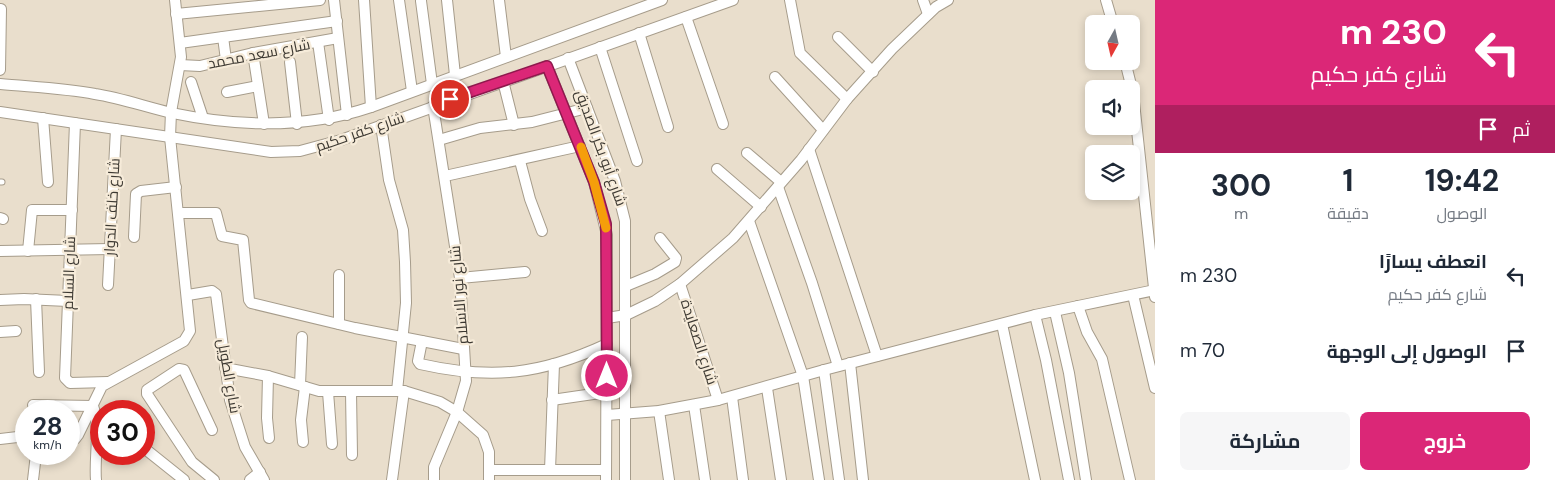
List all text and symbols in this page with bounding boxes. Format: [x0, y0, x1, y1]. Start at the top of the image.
text: 230 m [1340, 9, 1447, 55]
north arrow [1085, 15, 1140, 70]
map controls [1085, 15, 1140, 200]
icon: left [1465, 20, 1530, 85]
street label: شارع سعد محمد [206, 34, 312, 75]
text: شارع كفر حكيم [1311, 60, 1447, 89]
pin [429, 78, 471, 120]
button: sound [1085, 80, 1140, 135]
icon: arrive [436, 85, 464, 113]
street label: شارع أبو بكر الصديق [570, 87, 631, 209]
street label: شارع كفر حكيم [313, 107, 408, 158]
icon: arrive [1474, 115, 1502, 143]
text: ثم [1512, 117, 1530, 142]
button: layers [1085, 145, 1140, 200]
street label: شارع خلف الدوار [99, 157, 126, 258]
text: 1 [1343, 161, 1353, 200]
text: 19:42 [1425, 161, 1499, 200]
text: 300 [1211, 166, 1271, 205]
text: m [1234, 203, 1248, 224]
text: دقيقة [1327, 203, 1369, 224]
text: الوصول [1436, 203, 1487, 224]
street label: شارع السلام [58, 236, 81, 310]
street label: شارع نور الاسلام [445, 245, 474, 345]
text: انعطف يسارًا [1379, 249, 1487, 274]
icon: left [1502, 262, 1530, 290]
text: 230 m [1180, 263, 1237, 288]
text: شارع كفر حكيم [1388, 284, 1487, 305]
street label: شارع الصعايدة [675, 297, 722, 388]
street label: شارع الطويل [212, 337, 245, 415]
icon: arrive [1502, 337, 1530, 365]
text: 70 m [1180, 338, 1225, 363]
text: الوصول إلى الوجهة [1327, 339, 1487, 364]
position arrow [580, 349, 632, 401]
speed limit sign: 30 [90, 400, 155, 465]
text: 28 [32, 410, 63, 443]
button: مشاركة [1180, 412, 1350, 470]
button: خروج [1360, 412, 1530, 470]
text: km/h [33, 437, 62, 453]

